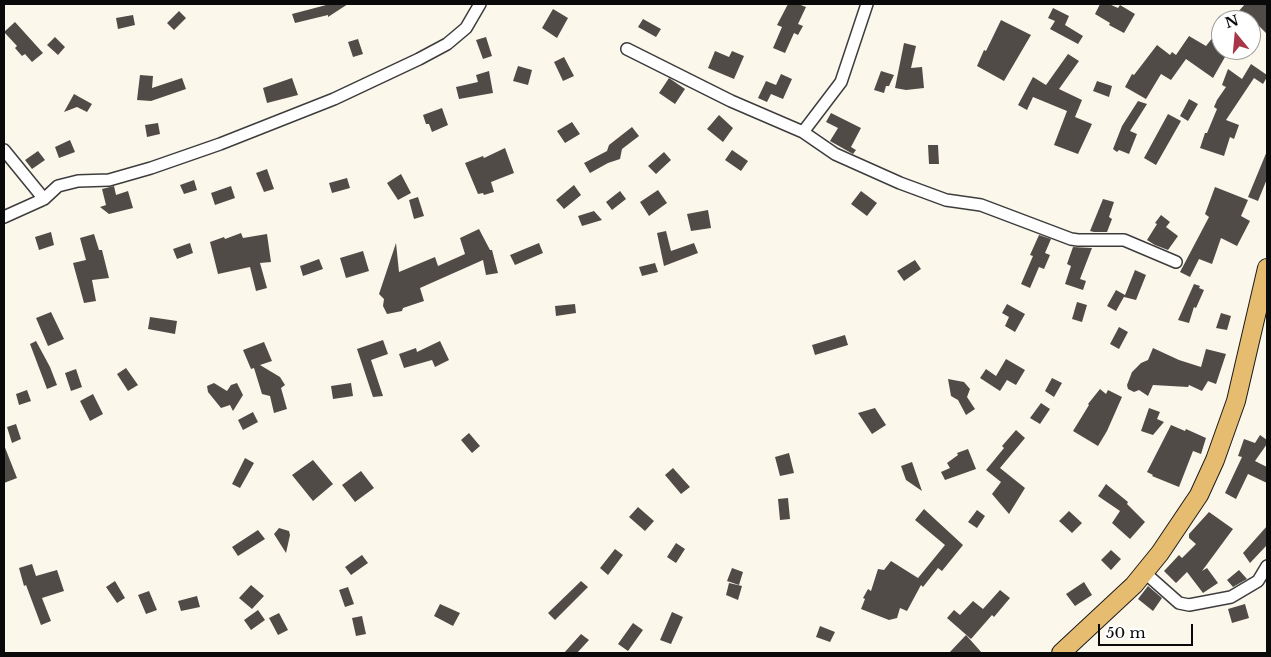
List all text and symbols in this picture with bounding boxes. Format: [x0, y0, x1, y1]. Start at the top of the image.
north arrow [1211, 10, 1261, 60]
text: N [1223, 11, 1241, 32]
scale bar [1101, 614, 1196, 646]
text: 50 m [1106, 623, 1146, 642]

